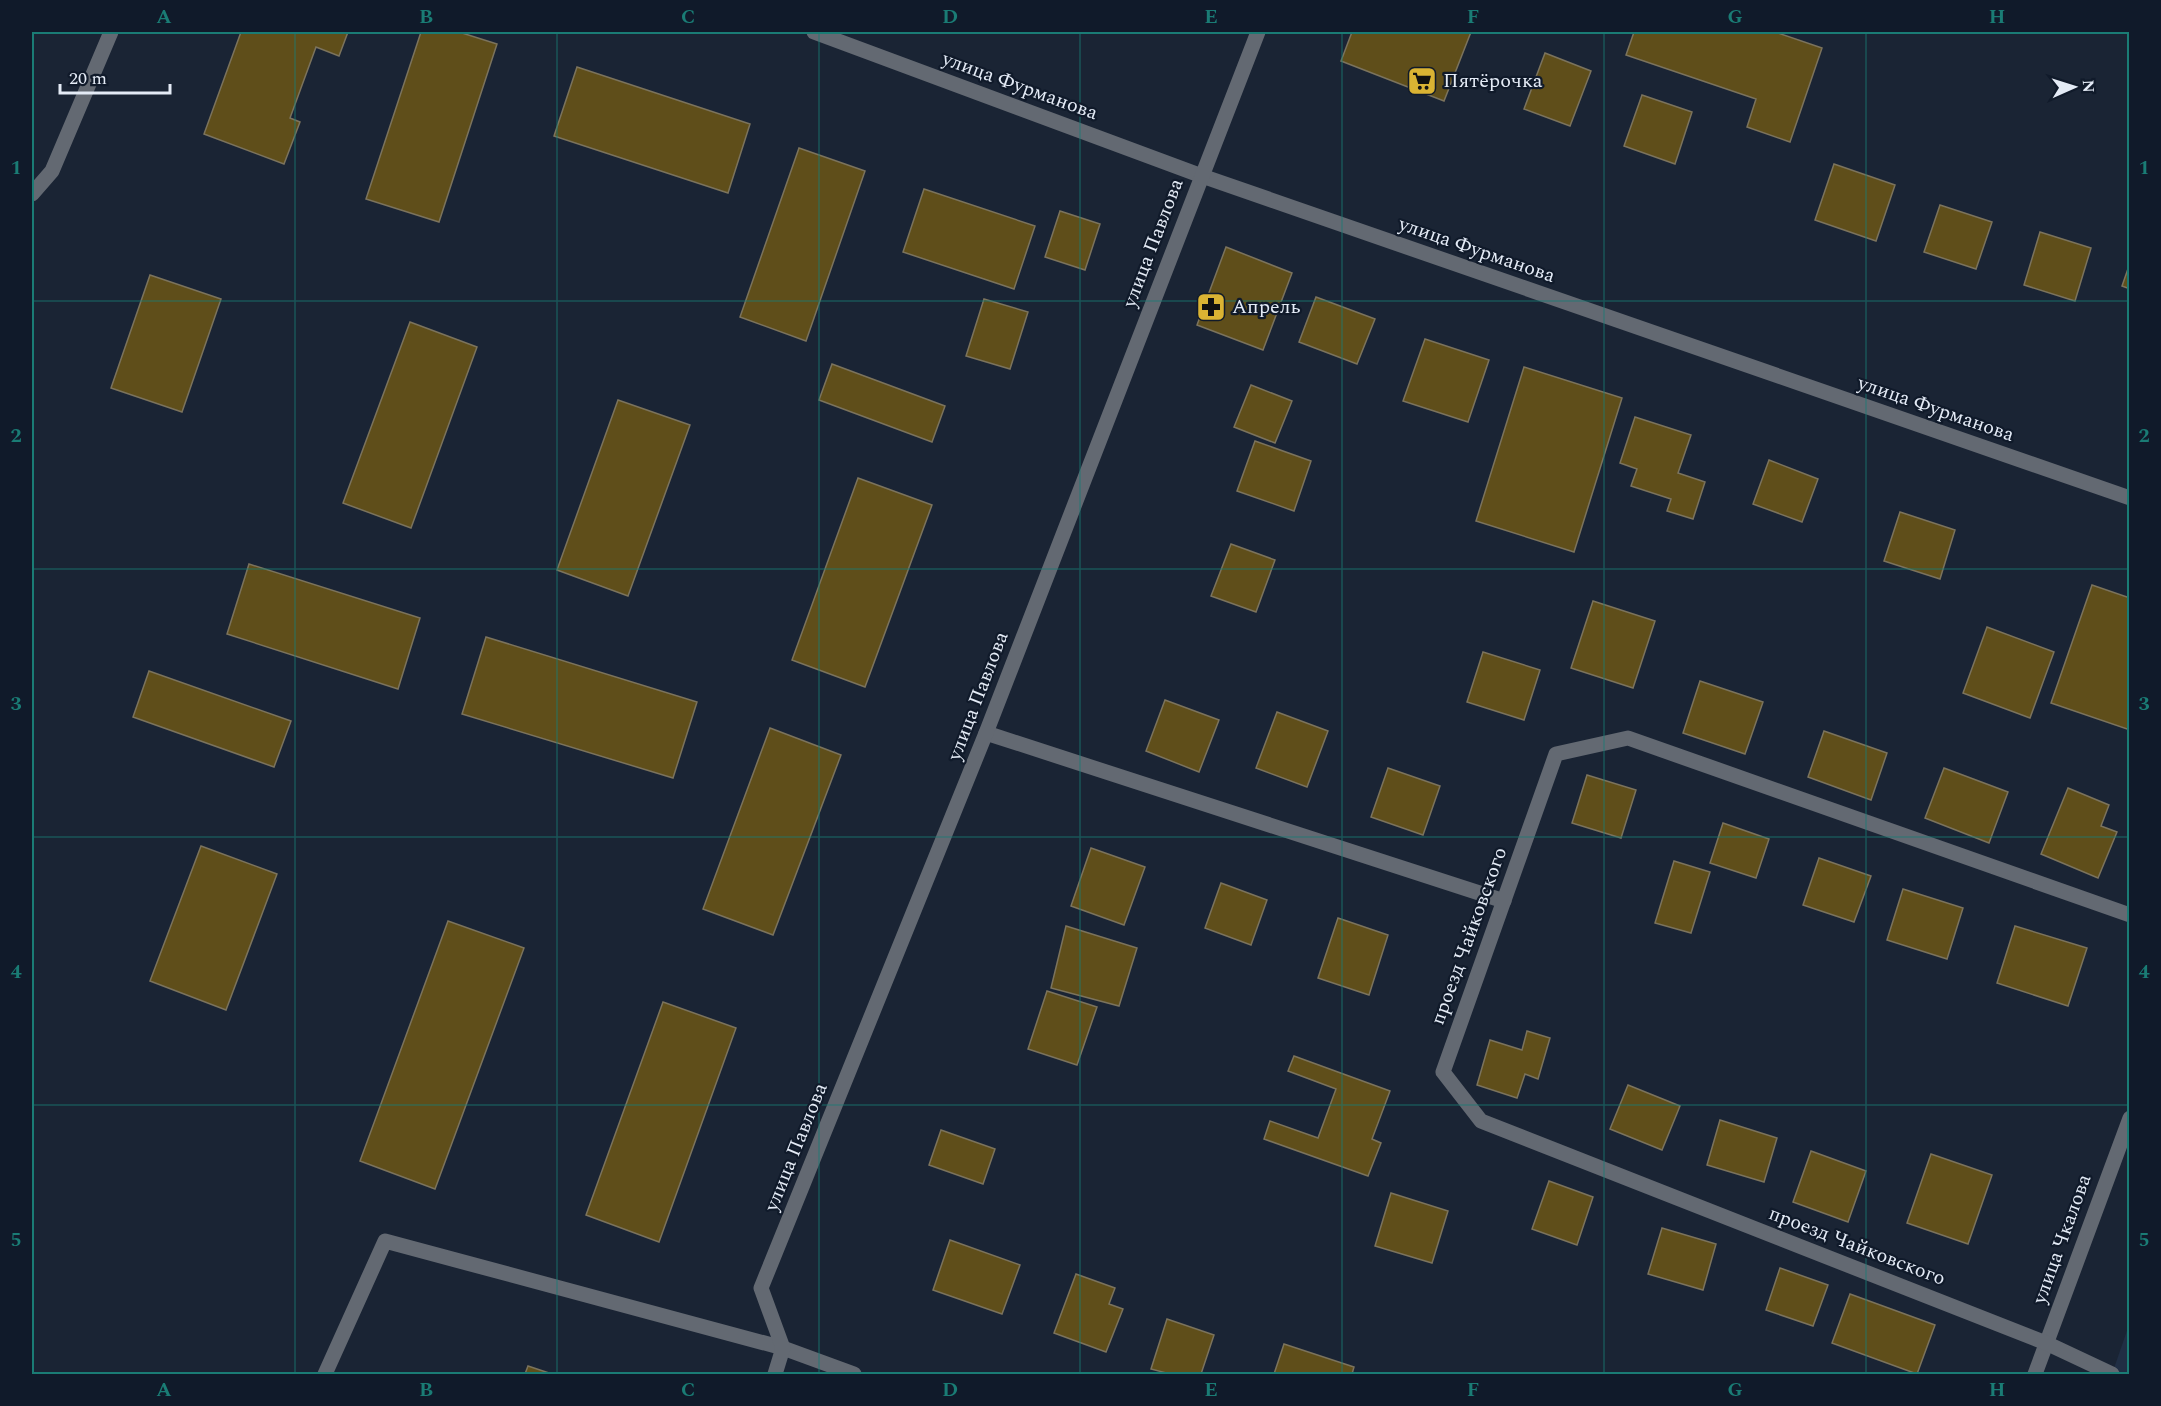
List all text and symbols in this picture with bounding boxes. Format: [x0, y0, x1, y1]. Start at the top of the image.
text: A [156, 2, 172, 32]
text: B [419, 2, 433, 32]
text: C [681, 2, 695, 32]
text: D [942, 2, 958, 32]
text: E [1204, 2, 1218, 32]
text: F [1467, 2, 1479, 32]
text: G [1727, 2, 1743, 32]
text: H [1989, 2, 2005, 32]
street label: улица Фурманова [937, 44, 1102, 128]
scale bar [60, 57, 170, 95]
north arrow [2044, 57, 2104, 117]
text: 20 m [69, 65, 107, 92]
supermarket icon: Пятёрочка [1406, 65, 1438, 97]
place label: Пятёрочка [1443, 66, 1543, 96]
text: N [2076, 79, 2100, 93]
text: 1 [10, 153, 22, 183]
text: 1 [2138, 153, 2150, 183]
street label: улица Павлова [1114, 174, 1191, 313]
street label: улица Фурманова [1394, 209, 1560, 291]
pharmacy icon: Апрель [1195, 291, 1227, 323]
place label: Апрель [1232, 292, 1301, 322]
street label: улица Фурманова [1853, 368, 2019, 450]
text: 2 [10, 421, 22, 451]
text: 2 [2138, 421, 2150, 451]
street label: улица Павлова [939, 627, 1016, 766]
text: 3 [10, 689, 22, 719]
text: 3 [2138, 689, 2150, 719]
street label: проезд Чайковского [1423, 843, 1515, 1029]
text: 4 [10, 957, 22, 987]
text: 4 [2138, 957, 2150, 987]
street label: улица Павлова [756, 1078, 836, 1217]
street label: улица Чкалова [2024, 1170, 2099, 1309]
street label: проезд Чайковского [1764, 1198, 1950, 1294]
text: 5 [10, 1225, 22, 1255]
text: 5 [2138, 1225, 2150, 1255]
text: A [156, 1375, 172, 1405]
text: B [419, 1375, 433, 1405]
text: C [681, 1375, 695, 1405]
text: D [942, 1375, 958, 1405]
text: E [1204, 1375, 1218, 1405]
text: F [1467, 1375, 1479, 1405]
text: G [1727, 1375, 1743, 1405]
text: H [1989, 1375, 2005, 1405]

